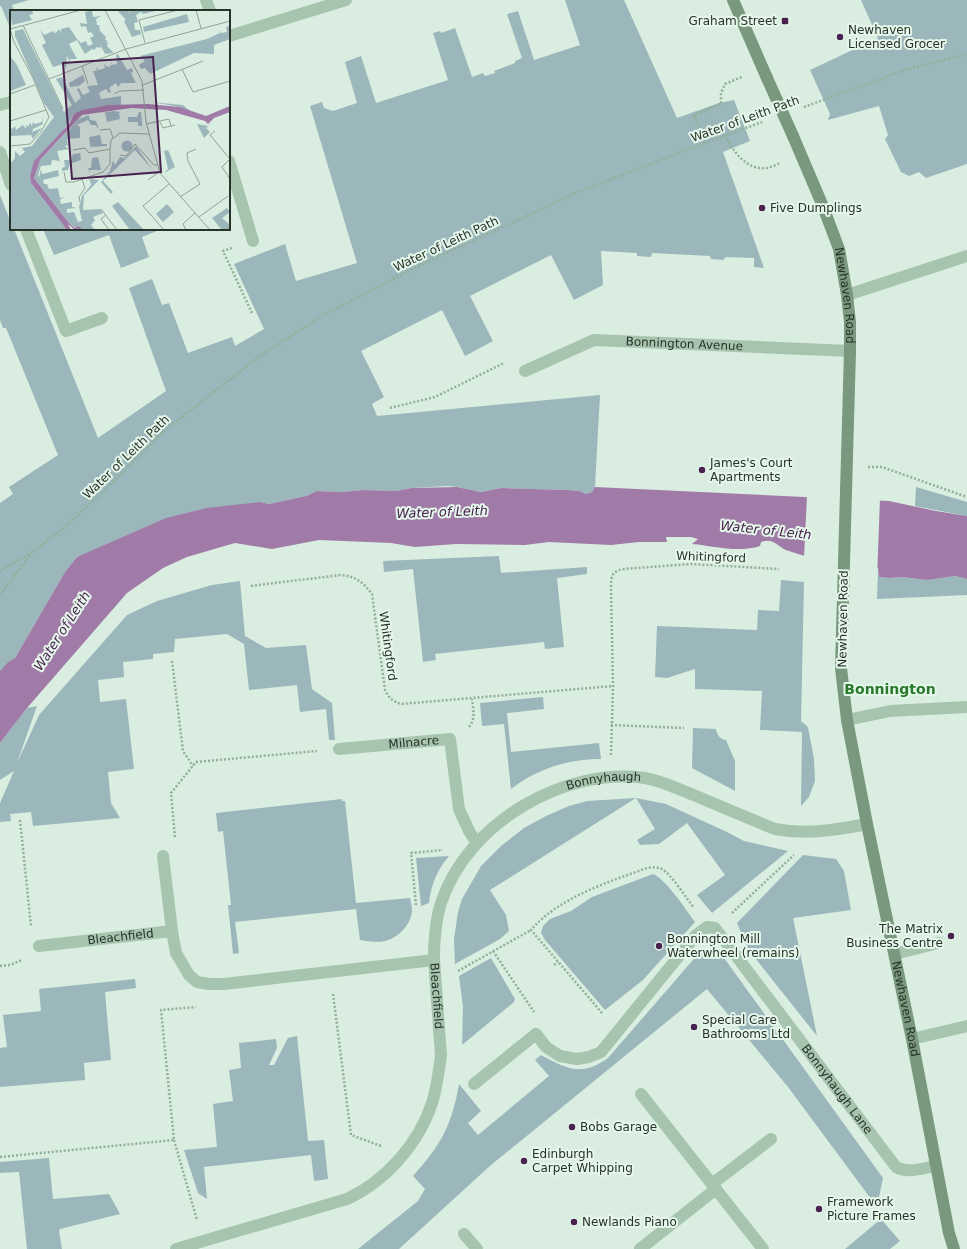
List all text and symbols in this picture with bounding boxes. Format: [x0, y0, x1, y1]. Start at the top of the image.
inset map [10, 10, 230, 230]
place label: Graham Street [688, 14, 777, 28]
marker: Graham Street [780, 16, 790, 26]
place label: Newhaven Licensed Grocer [848, 23, 945, 51]
marker: Newhaven Licensed Grocer [835, 32, 845, 42]
street label: Water of Leith Path [689, 93, 801, 145]
place label: Five Dumplings [770, 201, 862, 215]
marker: Five Dumplings [757, 203, 767, 213]
street label: Water of Leith Path [391, 213, 501, 275]
street label: Newhaven Road [832, 246, 857, 344]
street label: Bonnington Avenue [625, 334, 743, 353]
street label: Water of Leith Path [80, 412, 172, 502]
place label: James's Court Apartments [709, 456, 793, 484]
marker: James's Court Apartments [697, 465, 707, 475]
water label: Water of Leith [396, 503, 488, 521]
water label: Water of Leith [720, 518, 812, 542]
street label: Whitingford [676, 549, 746, 565]
street label: Newhaven Road [835, 570, 851, 668]
water label: Water of Leith [31, 589, 93, 673]
street label: Whitingford [376, 610, 400, 682]
district label: Bonnington [844, 681, 936, 697]
street label: Milnacre [388, 733, 440, 752]
street label: Bonnyhaugh [564, 770, 642, 793]
place label: The Matrix Business Centre [846, 922, 943, 950]
street label: Bleachfield [87, 926, 154, 947]
marker: The Matrix Business Centre [946, 931, 956, 941]
place label: Bonnington Mill Waterwheel (remains) [667, 932, 799, 960]
marker: Bonnington Mill Waterwheel (remains) [654, 941, 664, 951]
street label: Newhaven Road [889, 960, 922, 1058]
street label: Bleachfield [427, 962, 446, 1030]
place label: Special Care Bathrooms Ltd [702, 1013, 790, 1041]
marker: Special Care Bathrooms Ltd [689, 1022, 699, 1032]
street label: Bonnyhaugh Lane [799, 1042, 875, 1137]
place label: Bobs Garage [580, 1120, 657, 1134]
marker: Bobs Garage [567, 1122, 577, 1132]
place label: Edinburgh Carpet Whipping [532, 1147, 633, 1175]
marker: Edinburgh Carpet Whipping [519, 1156, 529, 1166]
place label: Framework Picture Frames [827, 1195, 916, 1223]
marker: Framework Picture Frames [814, 1204, 824, 1214]
place label: Newlands Piano [582, 1215, 677, 1229]
marker: Newlands Piano [569, 1217, 579, 1227]

